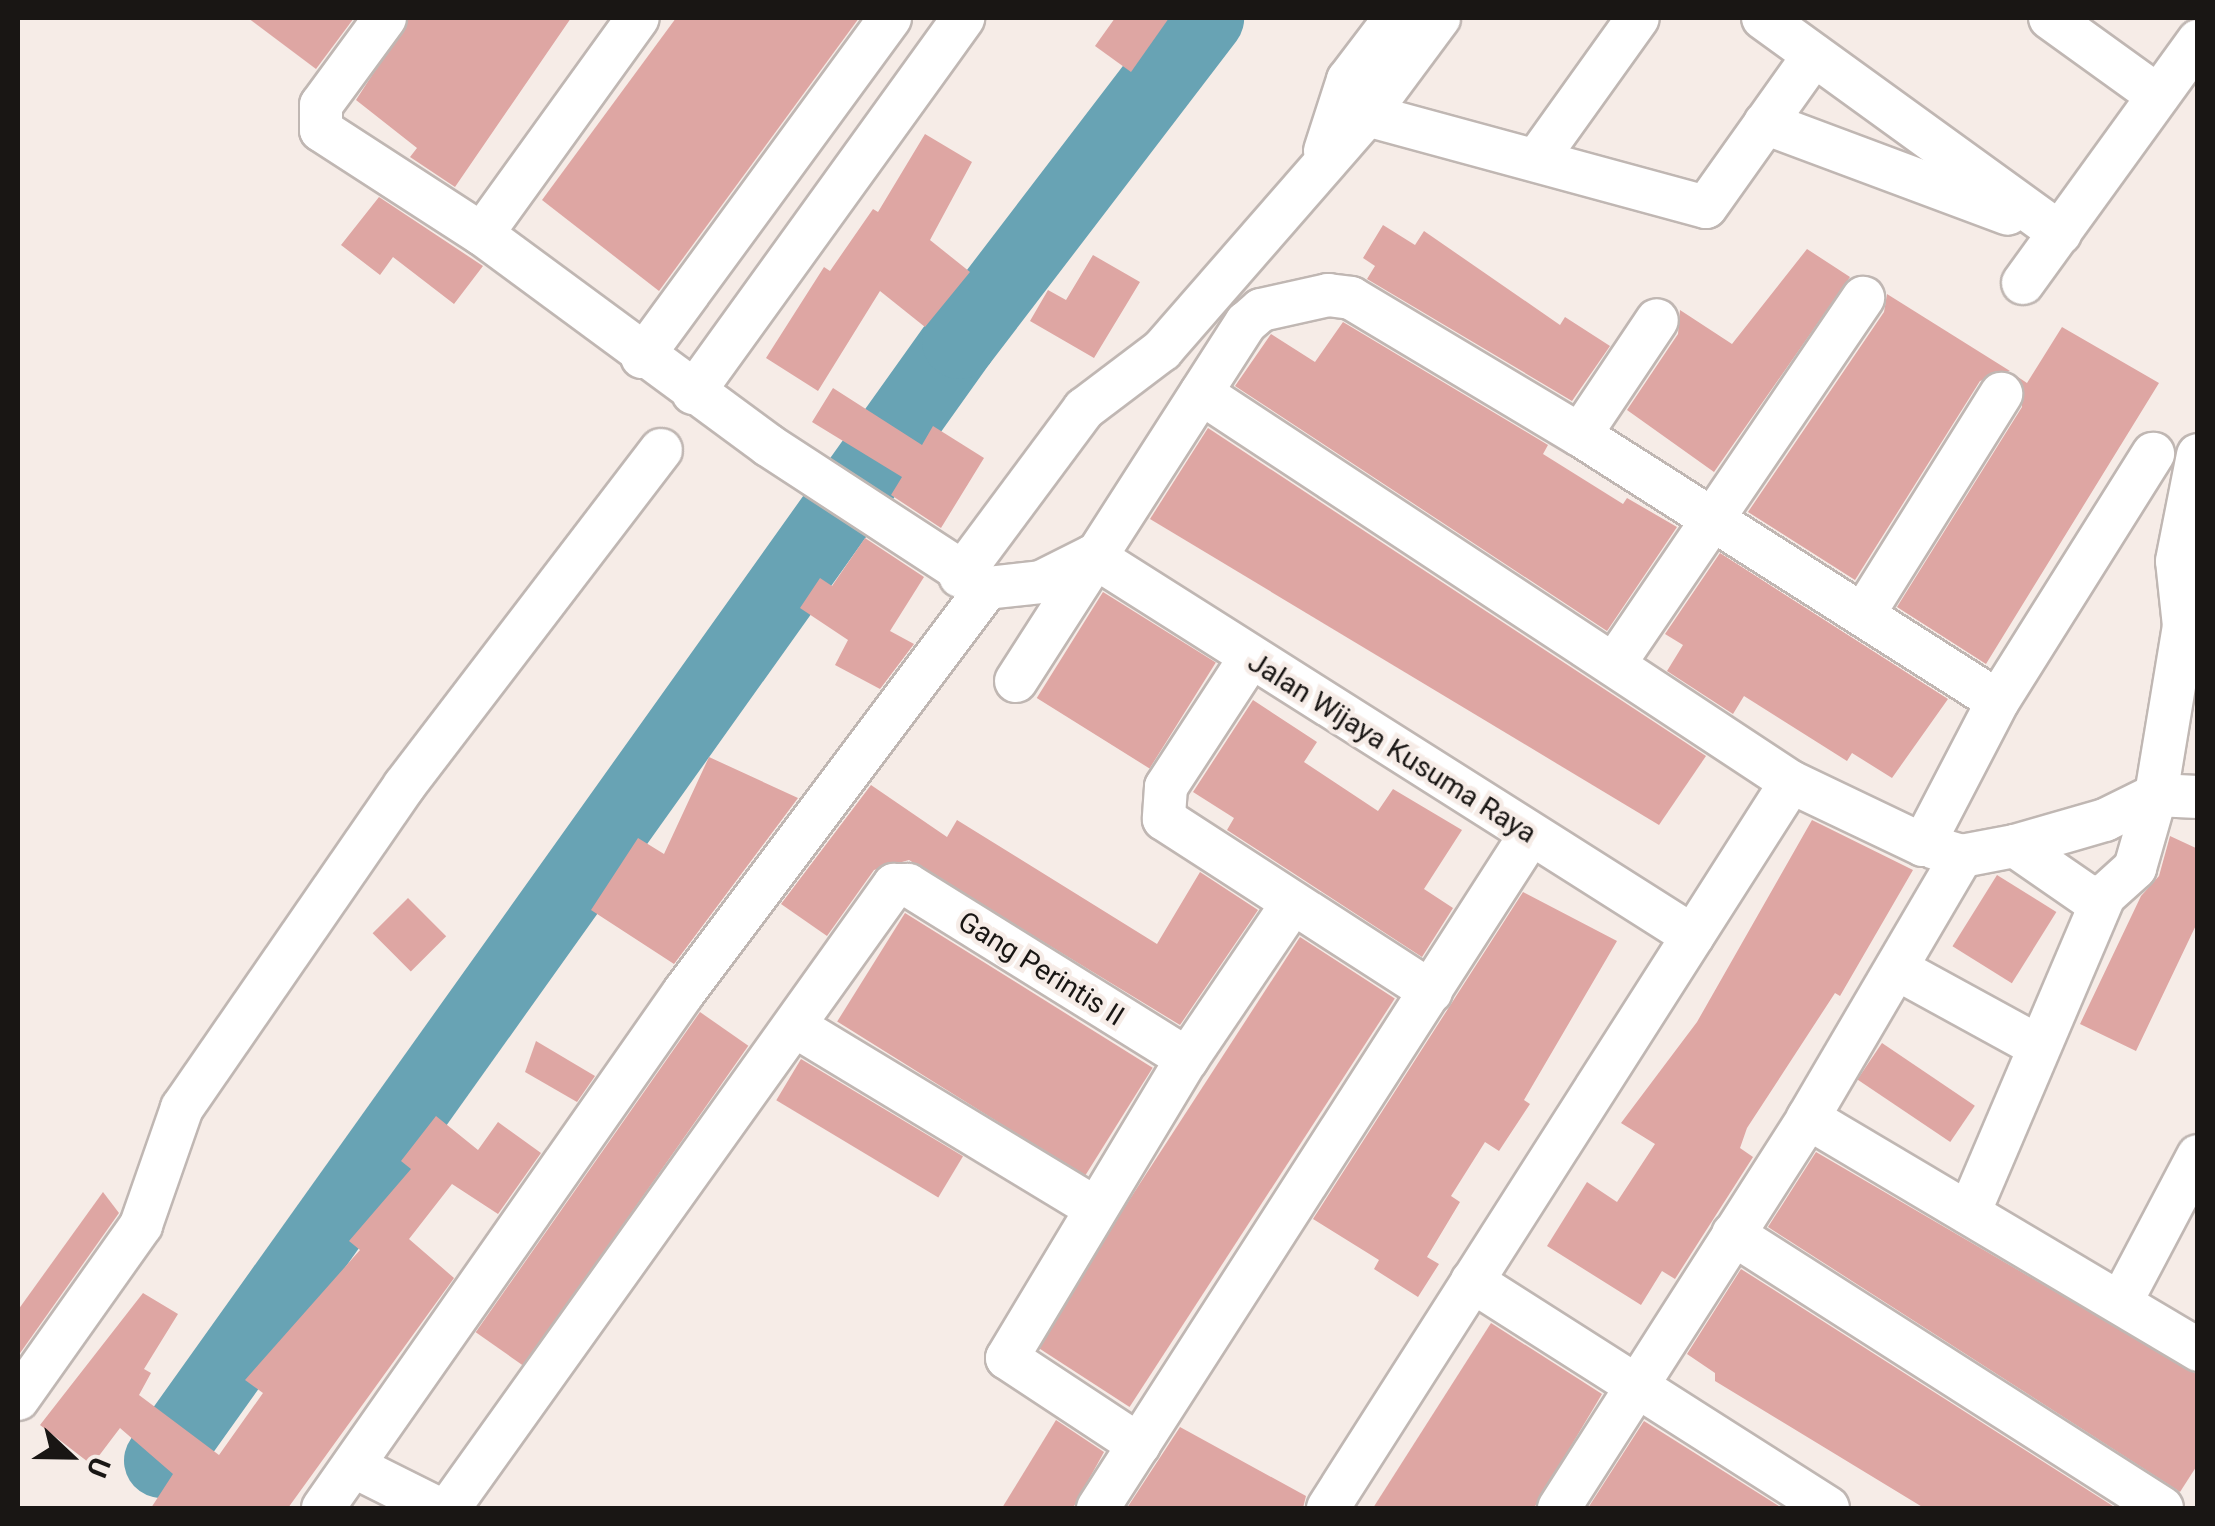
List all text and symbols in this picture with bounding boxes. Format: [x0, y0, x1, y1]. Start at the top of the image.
street label: Jalan Wijaya Kusuma Raya [1242, 645, 1542, 851]
street label: Gang Perintis II [952, 905, 1130, 1033]
north arrow [20, 1406, 120, 1506]
text: U [80, 1453, 117, 1482]

